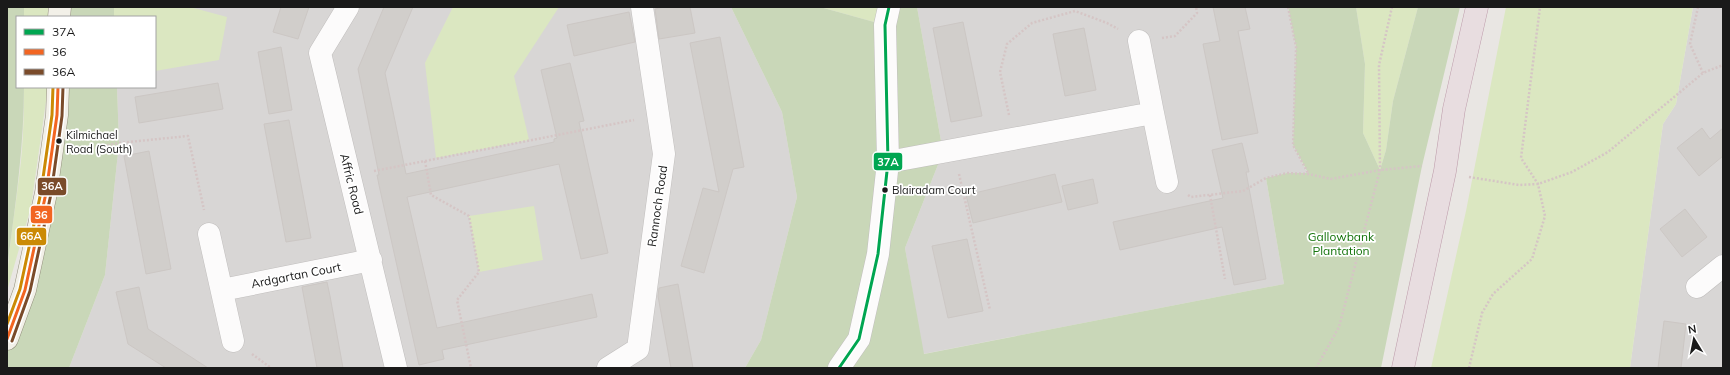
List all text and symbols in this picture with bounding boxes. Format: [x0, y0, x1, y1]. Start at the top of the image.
legend [16, 16, 156, 88]
text: 37A [52, 24, 75, 39]
text: 36 [52, 44, 66, 59]
text: 36A [52, 64, 75, 79]
place label: Kilmichael Road (South) [66, 128, 133, 156]
marker: Kilmichael Road (South) [54, 136, 64, 146]
street label: Affric Road [337, 152, 367, 216]
line badge: 37A [873, 152, 903, 171]
text: 37A [877, 155, 899, 169]
street label: Rannoch Road [644, 164, 670, 248]
line badge: 36A [37, 177, 67, 196]
text: 36A [41, 179, 63, 193]
place label: Blairadam Court [892, 183, 976, 197]
marker: Blairadam Court [880, 185, 890, 195]
line badge: 36 [30, 205, 53, 224]
text: 36 [34, 208, 48, 222]
line badge: 66A [16, 227, 47, 246]
text: 66A [20, 229, 42, 243]
park label: Gallowbank Plantation [1308, 229, 1375, 258]
street label: Ardgartan Court [250, 259, 342, 291]
north arrow [1674, 319, 1714, 359]
text: N [1687, 322, 1698, 337]

